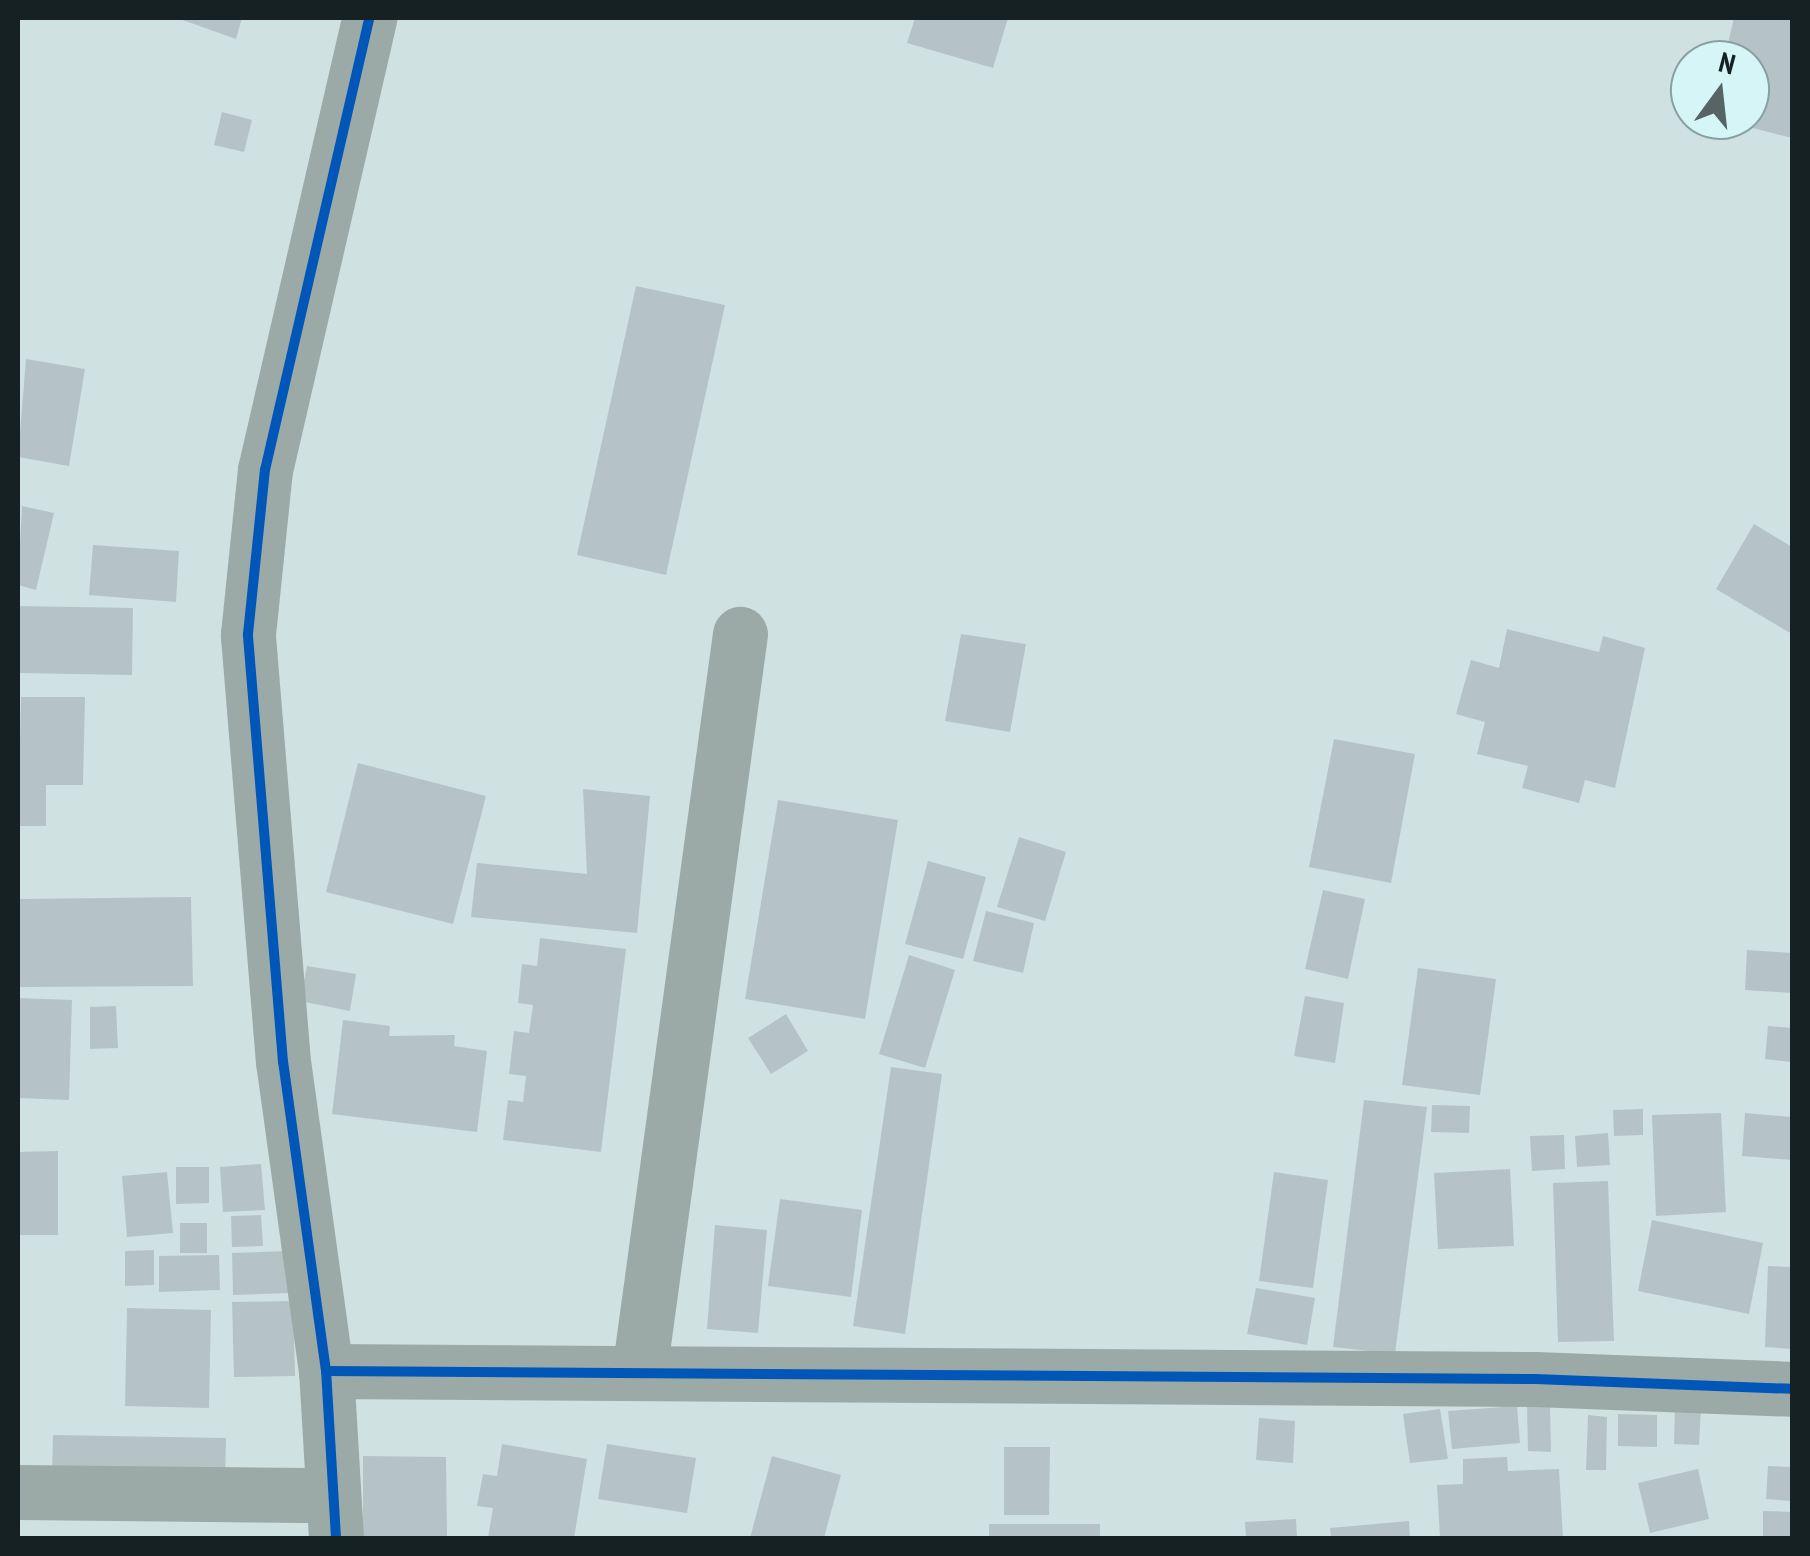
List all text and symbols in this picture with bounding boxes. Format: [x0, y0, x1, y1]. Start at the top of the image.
north arrow [1670, 40, 1770, 140]
text: N [1715, 43, 1739, 82]

